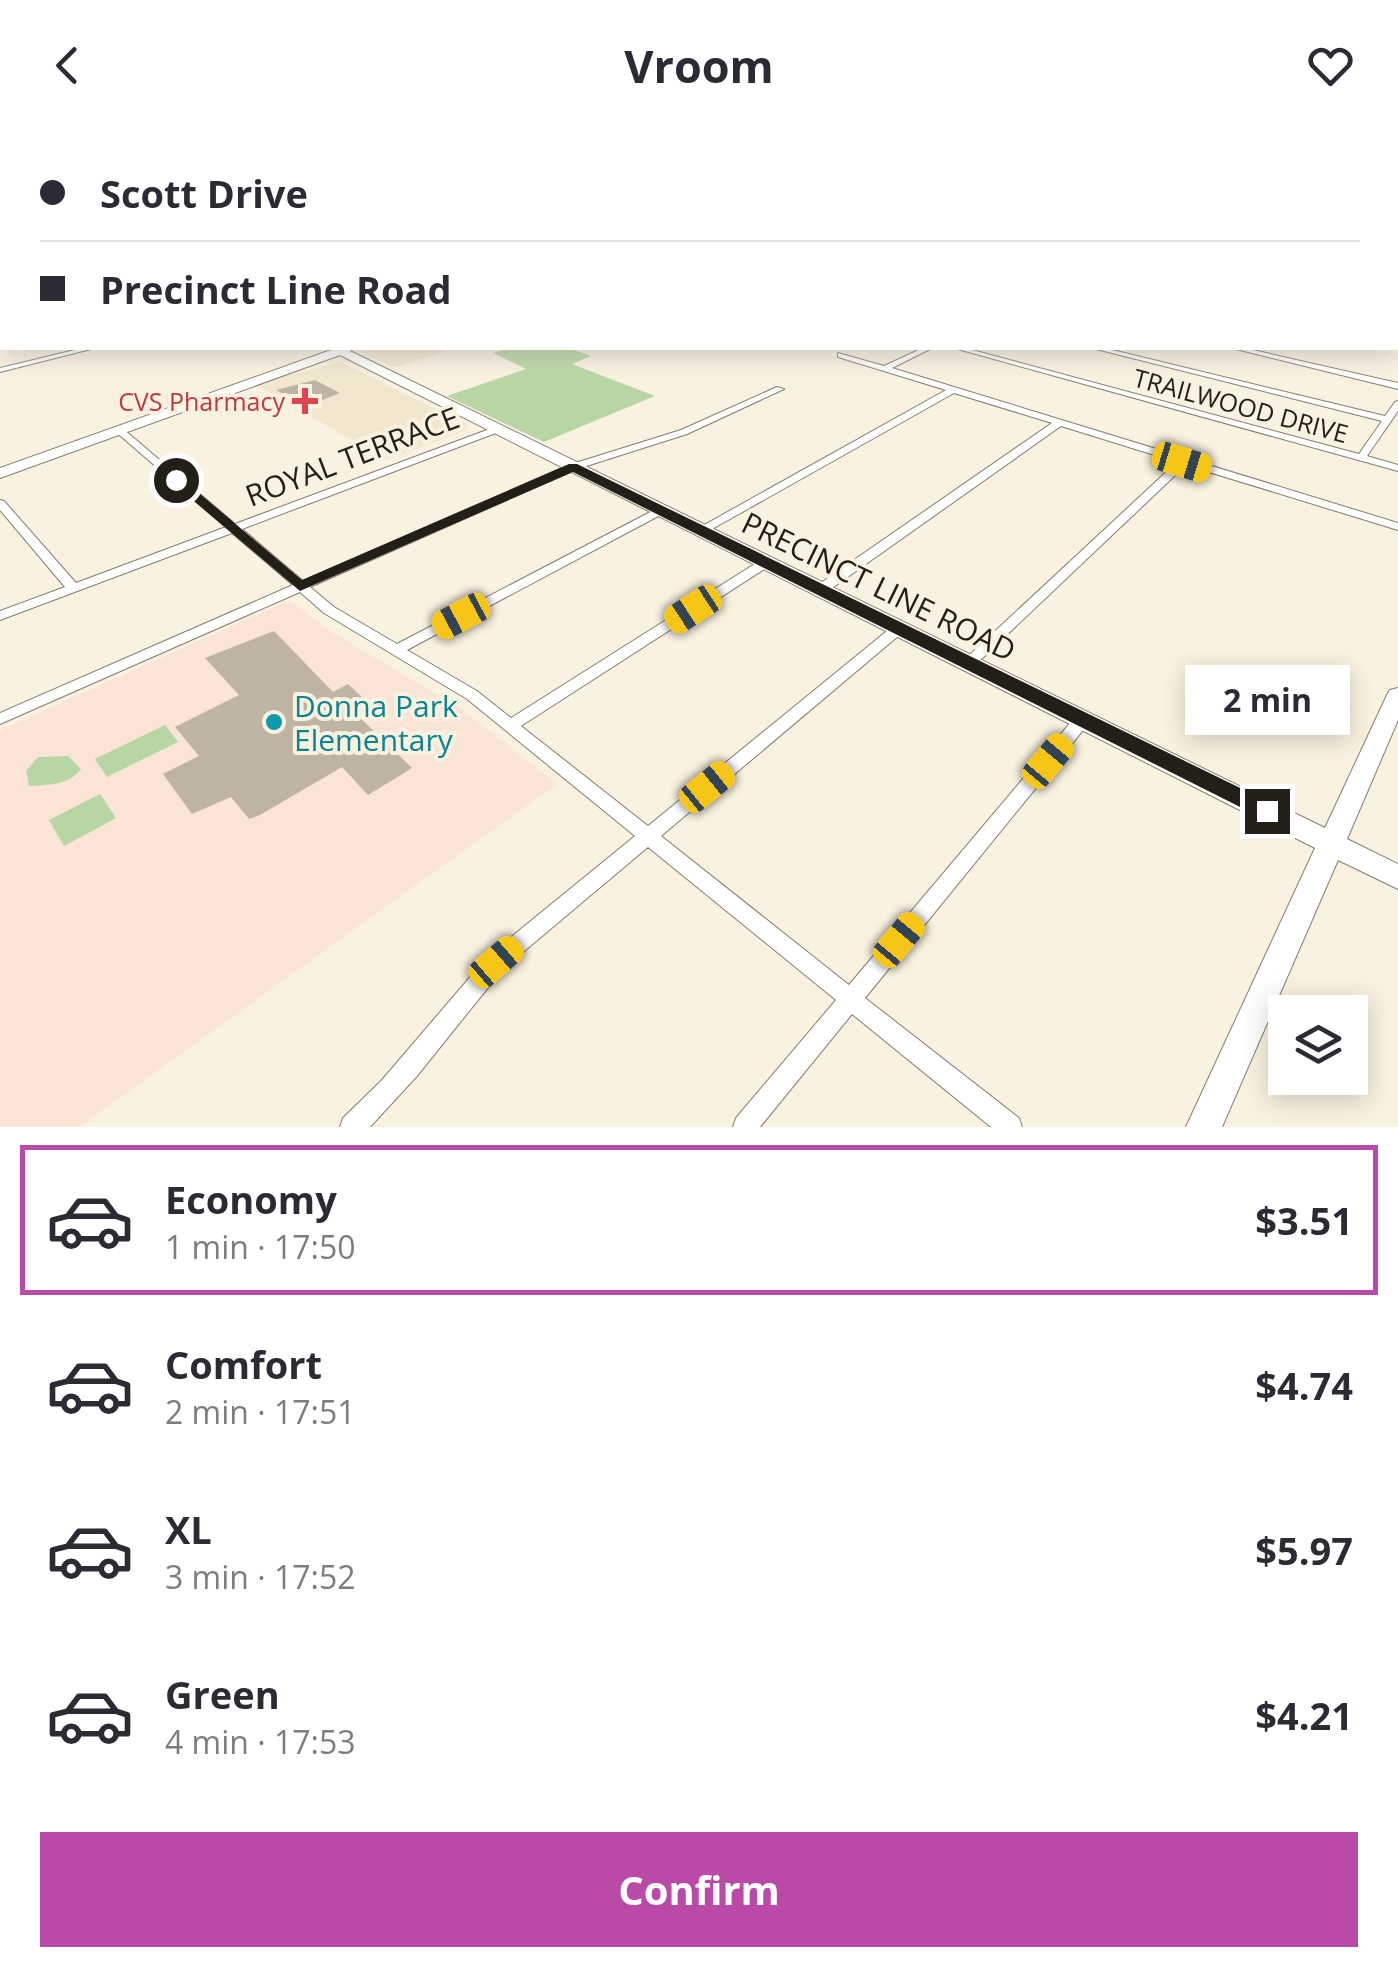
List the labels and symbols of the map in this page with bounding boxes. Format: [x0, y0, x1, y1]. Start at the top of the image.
street label: TRAILWOOD DRIVE [1130, 360, 1352, 450]
place label: CVS Pharmacy [118, 384, 285, 418]
marker: CVS Pharmacy [294, 390, 316, 412]
street label: ROYAL TERRACE [239, 396, 465, 516]
car [1149, 439, 1215, 485]
route start [154, 458, 199, 503]
street label: PRECINCT LINE ROAD [735, 502, 1023, 670]
car [660, 580, 726, 638]
car [427, 589, 495, 643]
callout: 2 min [1184, 666, 1350, 736]
place label: Donna Park Elementary [294, 685, 458, 760]
marker: Donna Park Elementary [263, 711, 285, 733]
car [1017, 728, 1079, 794]
car [674, 756, 740, 818]
route end [1245, 789, 1290, 834]
car [868, 907, 930, 973]
car [464, 931, 528, 993]

